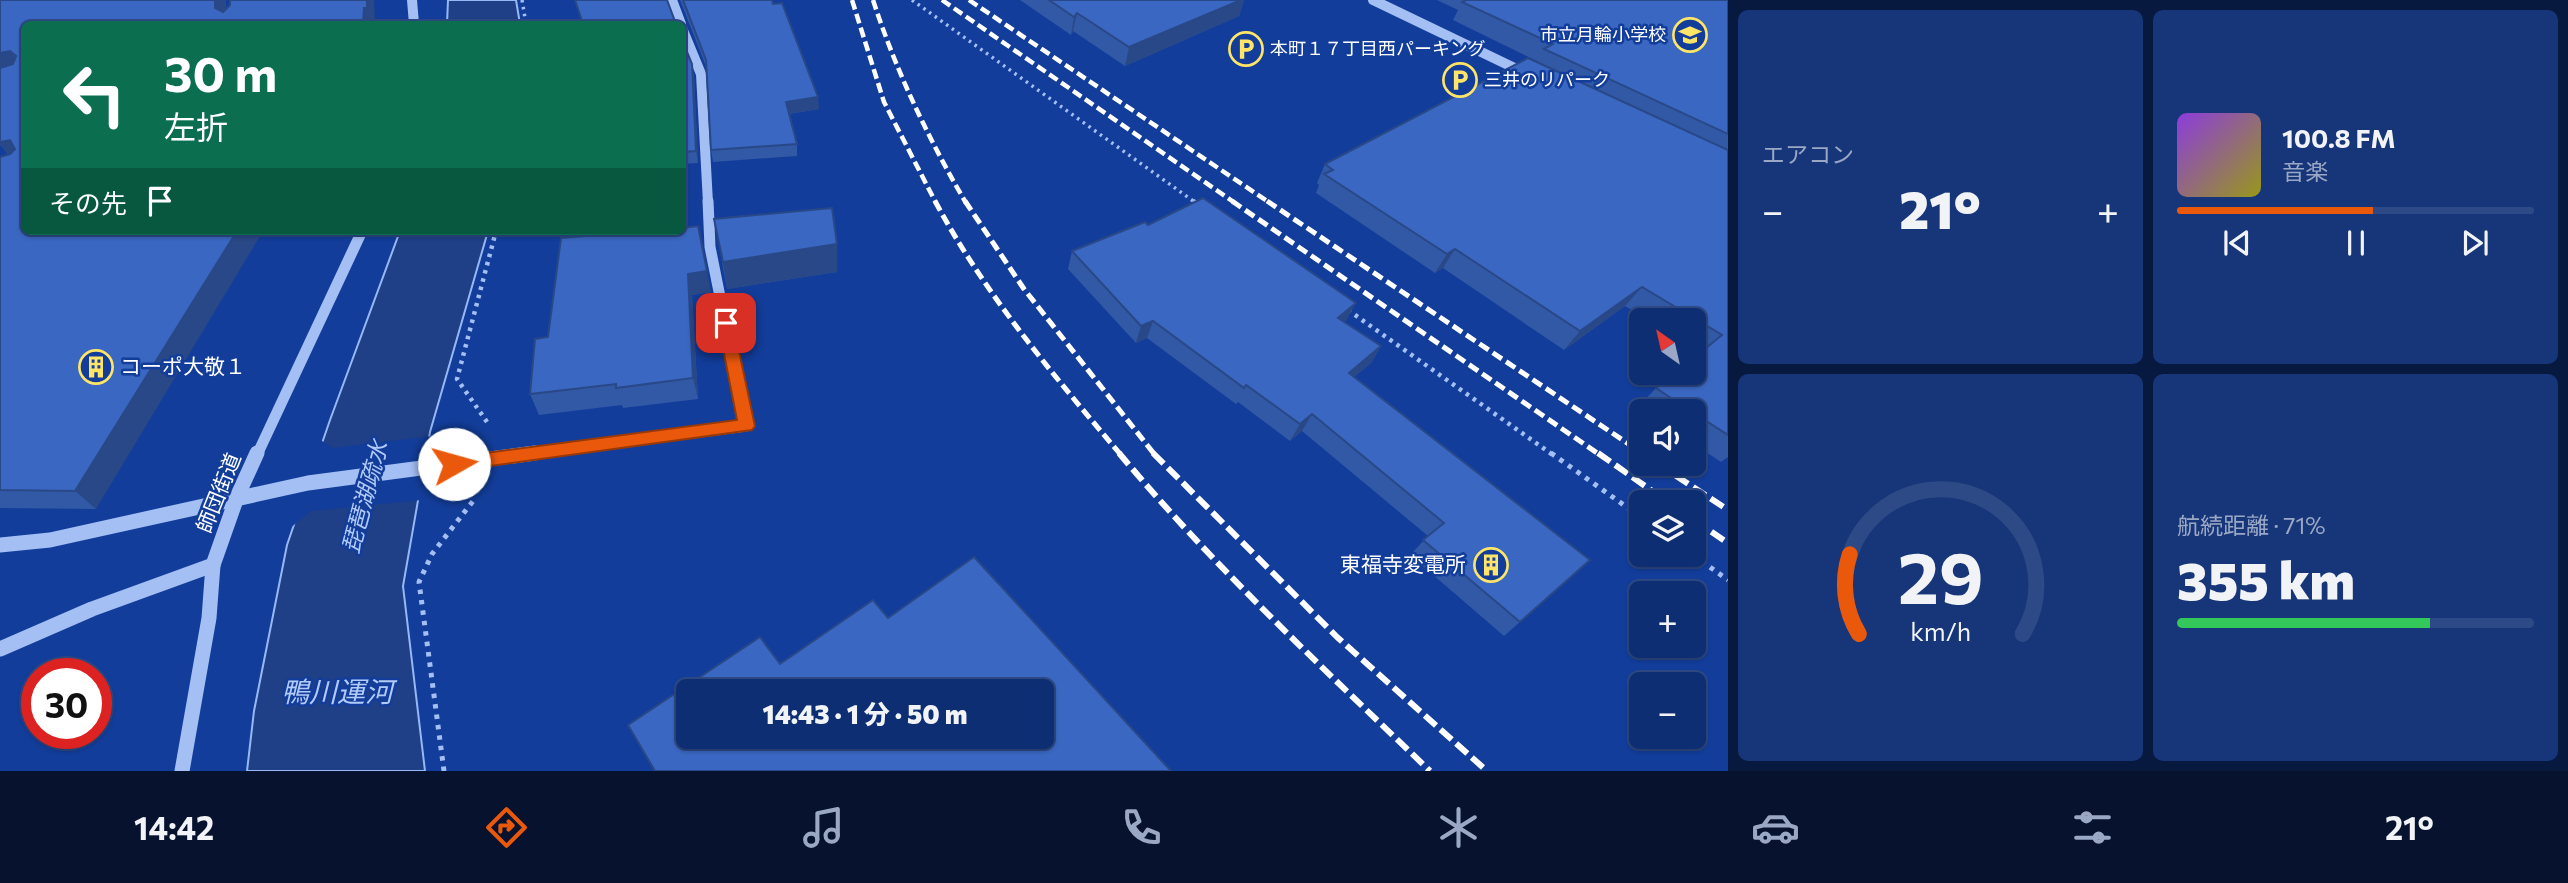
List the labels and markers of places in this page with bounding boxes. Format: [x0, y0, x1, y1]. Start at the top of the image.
school or university icon: 市立月輪小学校 [1671, 16, 1709, 54]
place label: 市立月輪小学校 [1540, 23, 1666, 45]
parking icon: 本町１７丁目西パーキング [1227, 30, 1265, 68]
place label: 本町１７丁目西パーキング [1270, 37, 1485, 59]
parking icon: 三井のリパーク [1441, 61, 1479, 99]
place label: 三井のリパーク [1484, 68, 1610, 90]
pin [696, 293, 756, 353]
building icon: コーポ大敬１ [77, 348, 115, 386]
place label: コーポ大敬１ [120, 353, 246, 378]
building icon: 東福寺変電所 [1472, 546, 1510, 584]
place label: 東福寺変電所 [1340, 551, 1466, 576]

